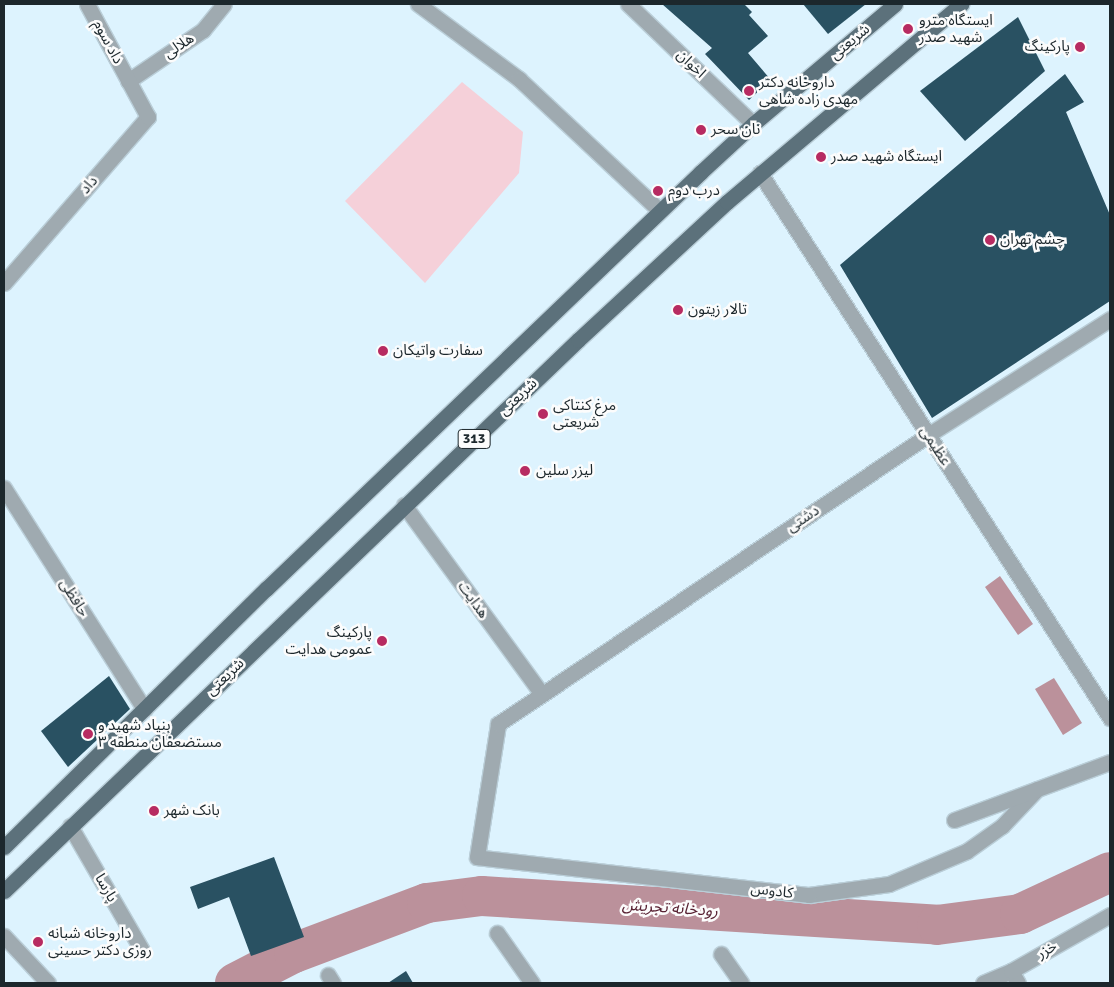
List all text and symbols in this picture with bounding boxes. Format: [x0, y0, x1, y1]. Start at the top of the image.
place label: ایستگاه مترو شهید صدر [919, 11, 993, 46]
street label: داد سوم [89, 17, 127, 67]
street label: شریعتی [827, 20, 873, 64]
marker: ایستگاه مترو شهید صدر [901, 22, 915, 36]
street label: هلالی [160, 29, 198, 63]
place label: پارکینگ [1025, 38, 1070, 56]
marker: پارکینگ [1074, 41, 1086, 53]
street label: اخوان [673, 46, 709, 82]
place label: داروخانه دکتر مهدی زاده شاهی [759, 73, 858, 108]
marker: داروخانه دکتر مهدی زاده شاهی [743, 85, 755, 97]
place label: نان سحر [711, 121, 760, 139]
marker: نان سحر [695, 124, 707, 136]
place label: ایستگاه شهید صدر [831, 148, 942, 166]
marker: ایستگاه شهید صدر [815, 151, 827, 163]
street label: داد [76, 172, 102, 198]
place label: درب دوم [668, 182, 720, 200]
marker: درب دوم [652, 185, 664, 197]
place label: چشم تهران [1000, 231, 1065, 249]
marker: چشم تهران [984, 234, 996, 246]
place label: تالار زیتون [688, 301, 747, 319]
marker: تالار زیتون [672, 304, 684, 316]
place label: سفارت واتیکان [393, 342, 483, 360]
marker: سفارت واتیکان [377, 345, 389, 357]
street label: شریعتی [495, 374, 541, 420]
place label: مرغ کنتاکی شریعتی [553, 396, 616, 431]
marker: مرغ کنتاکی شریعتی [537, 408, 549, 420]
street label: عظیمی [916, 423, 954, 469]
road number: 313 [456, 428, 492, 450]
place label: لیزر سلین [536, 462, 593, 480]
marker: لیزر سلین [518, 464, 532, 478]
street label: دشتی [783, 502, 823, 536]
street label: حافظی [55, 576, 93, 620]
street label: هدایت [454, 578, 492, 622]
place label: پارکینگ عمومی هدایت [285, 623, 372, 658]
marker: پارکینگ عمومی هدایت [376, 635, 388, 647]
street label: شریعتی [202, 654, 248, 700]
place label: بنیاد شهید و مستضعفان منطقه ۳ [98, 716, 222, 751]
marker: بنیاد شهید و مستضعفان منطقه ۳ [82, 728, 94, 740]
place label: بانک شهر [164, 802, 220, 820]
marker: بانک شهر [148, 805, 160, 817]
street label: پارسا [91, 870, 121, 906]
street label: کادوس [750, 879, 794, 903]
water label: رودخانه تجریش [621, 895, 719, 921]
place label: داروخانه شبانه روزی دکتر حسینی [48, 924, 152, 959]
marker: داروخانه شبانه روزی دکتر حسینی [32, 936, 44, 948]
street label: خزر [1034, 937, 1060, 963]

